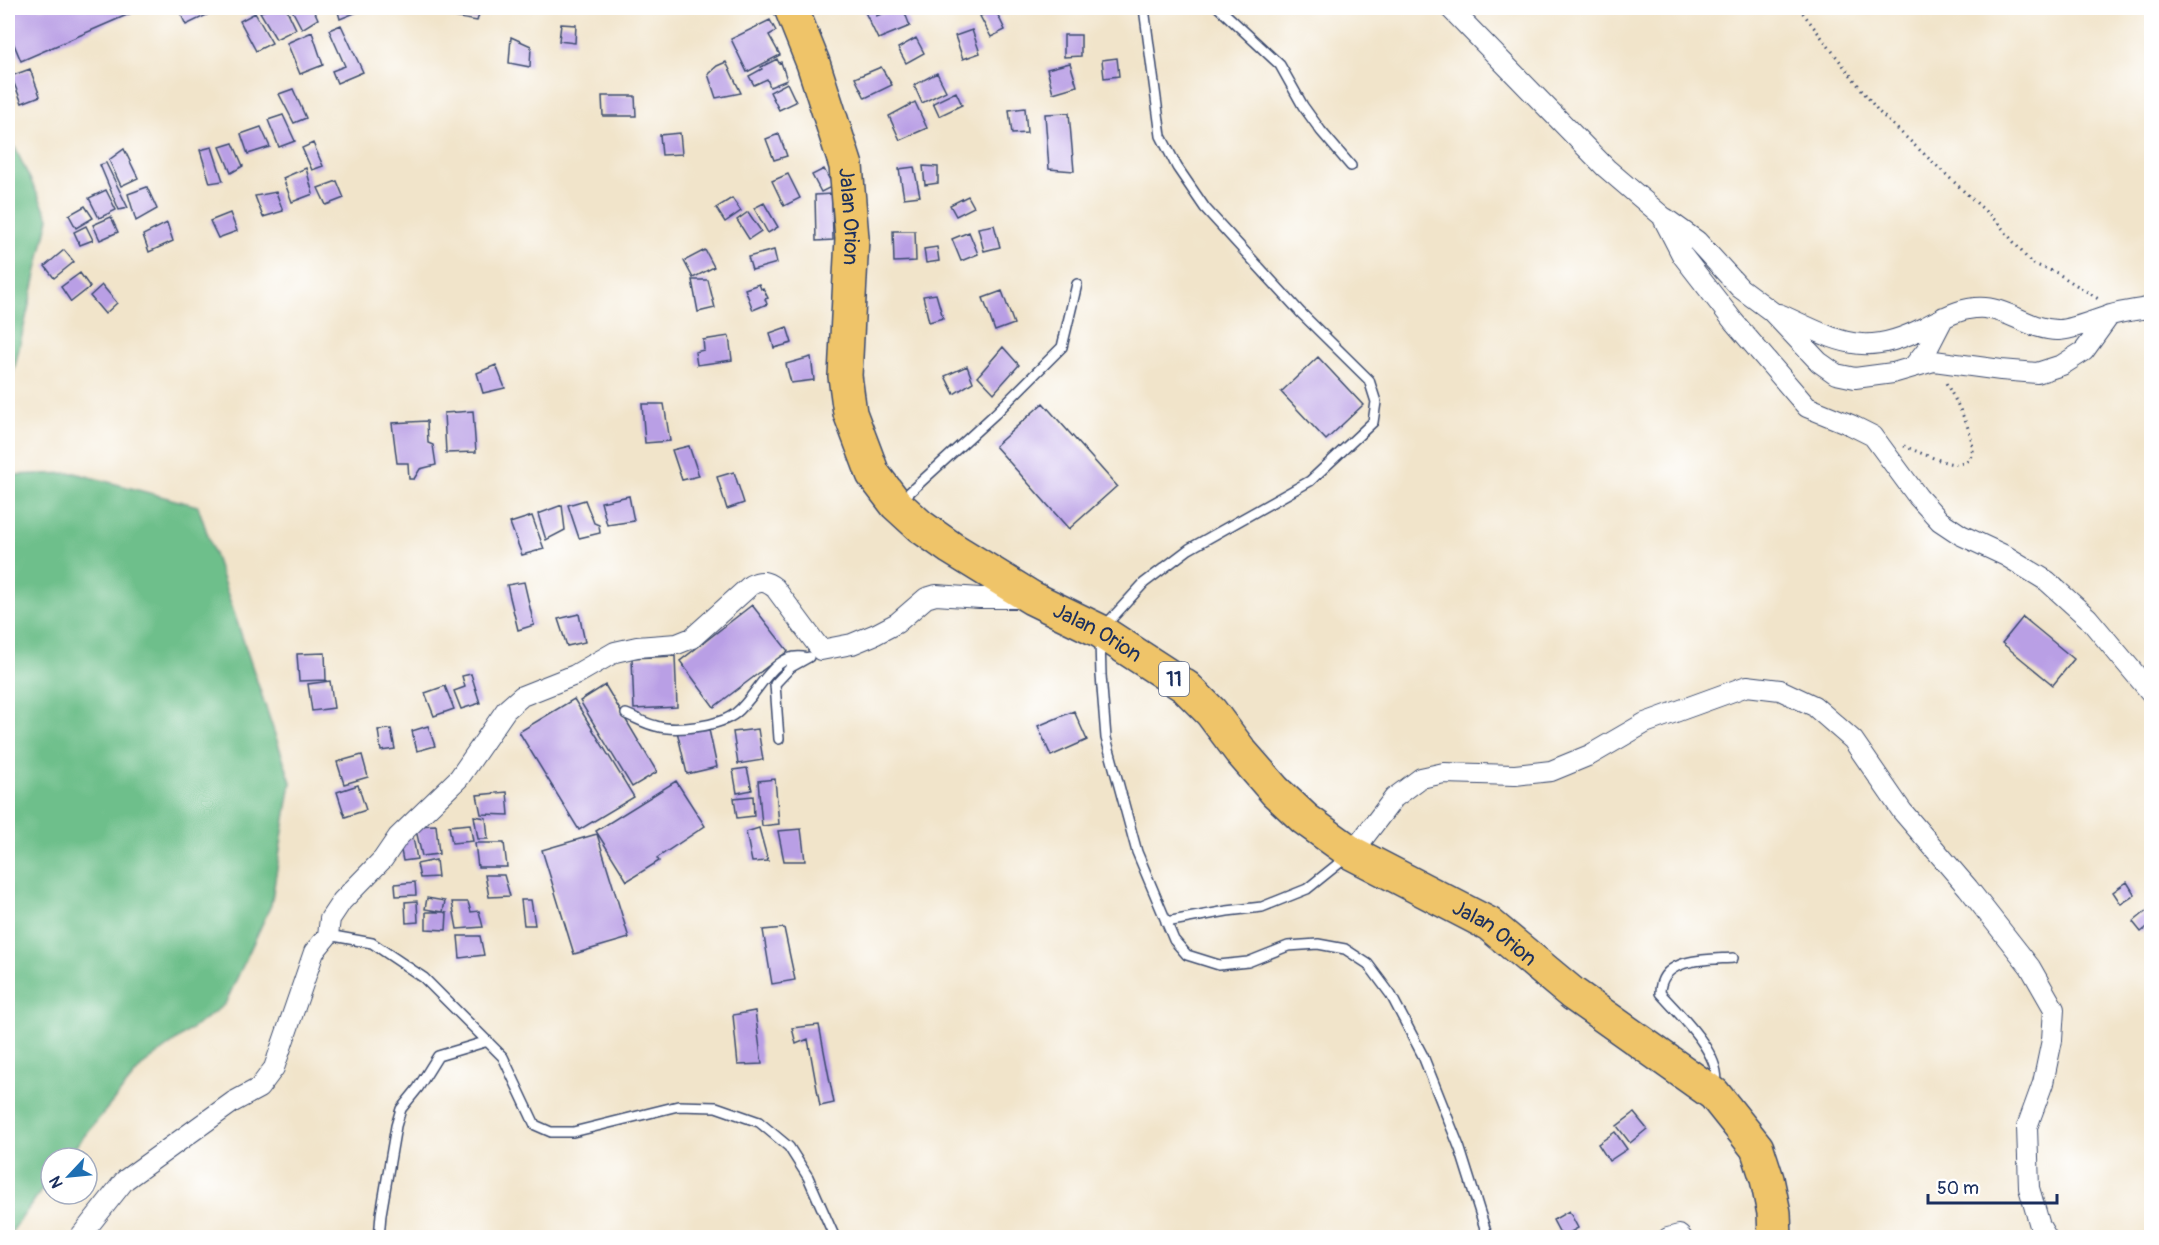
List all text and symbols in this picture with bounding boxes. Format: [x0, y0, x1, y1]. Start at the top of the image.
street label: Jalan Orion [833, 166, 866, 266]
street label: Jalan Orion [1049, 597, 1147, 668]
road number: 11 [1159, 662, 1189, 696]
street label: Jalan Orion [1448, 894, 1543, 972]
north arrow [39, 1146, 99, 1206]
scale bar [1928, 1167, 2057, 1205]
text: N [45, 1173, 68, 1191]
text: 50 m [1937, 1177, 1979, 1200]

